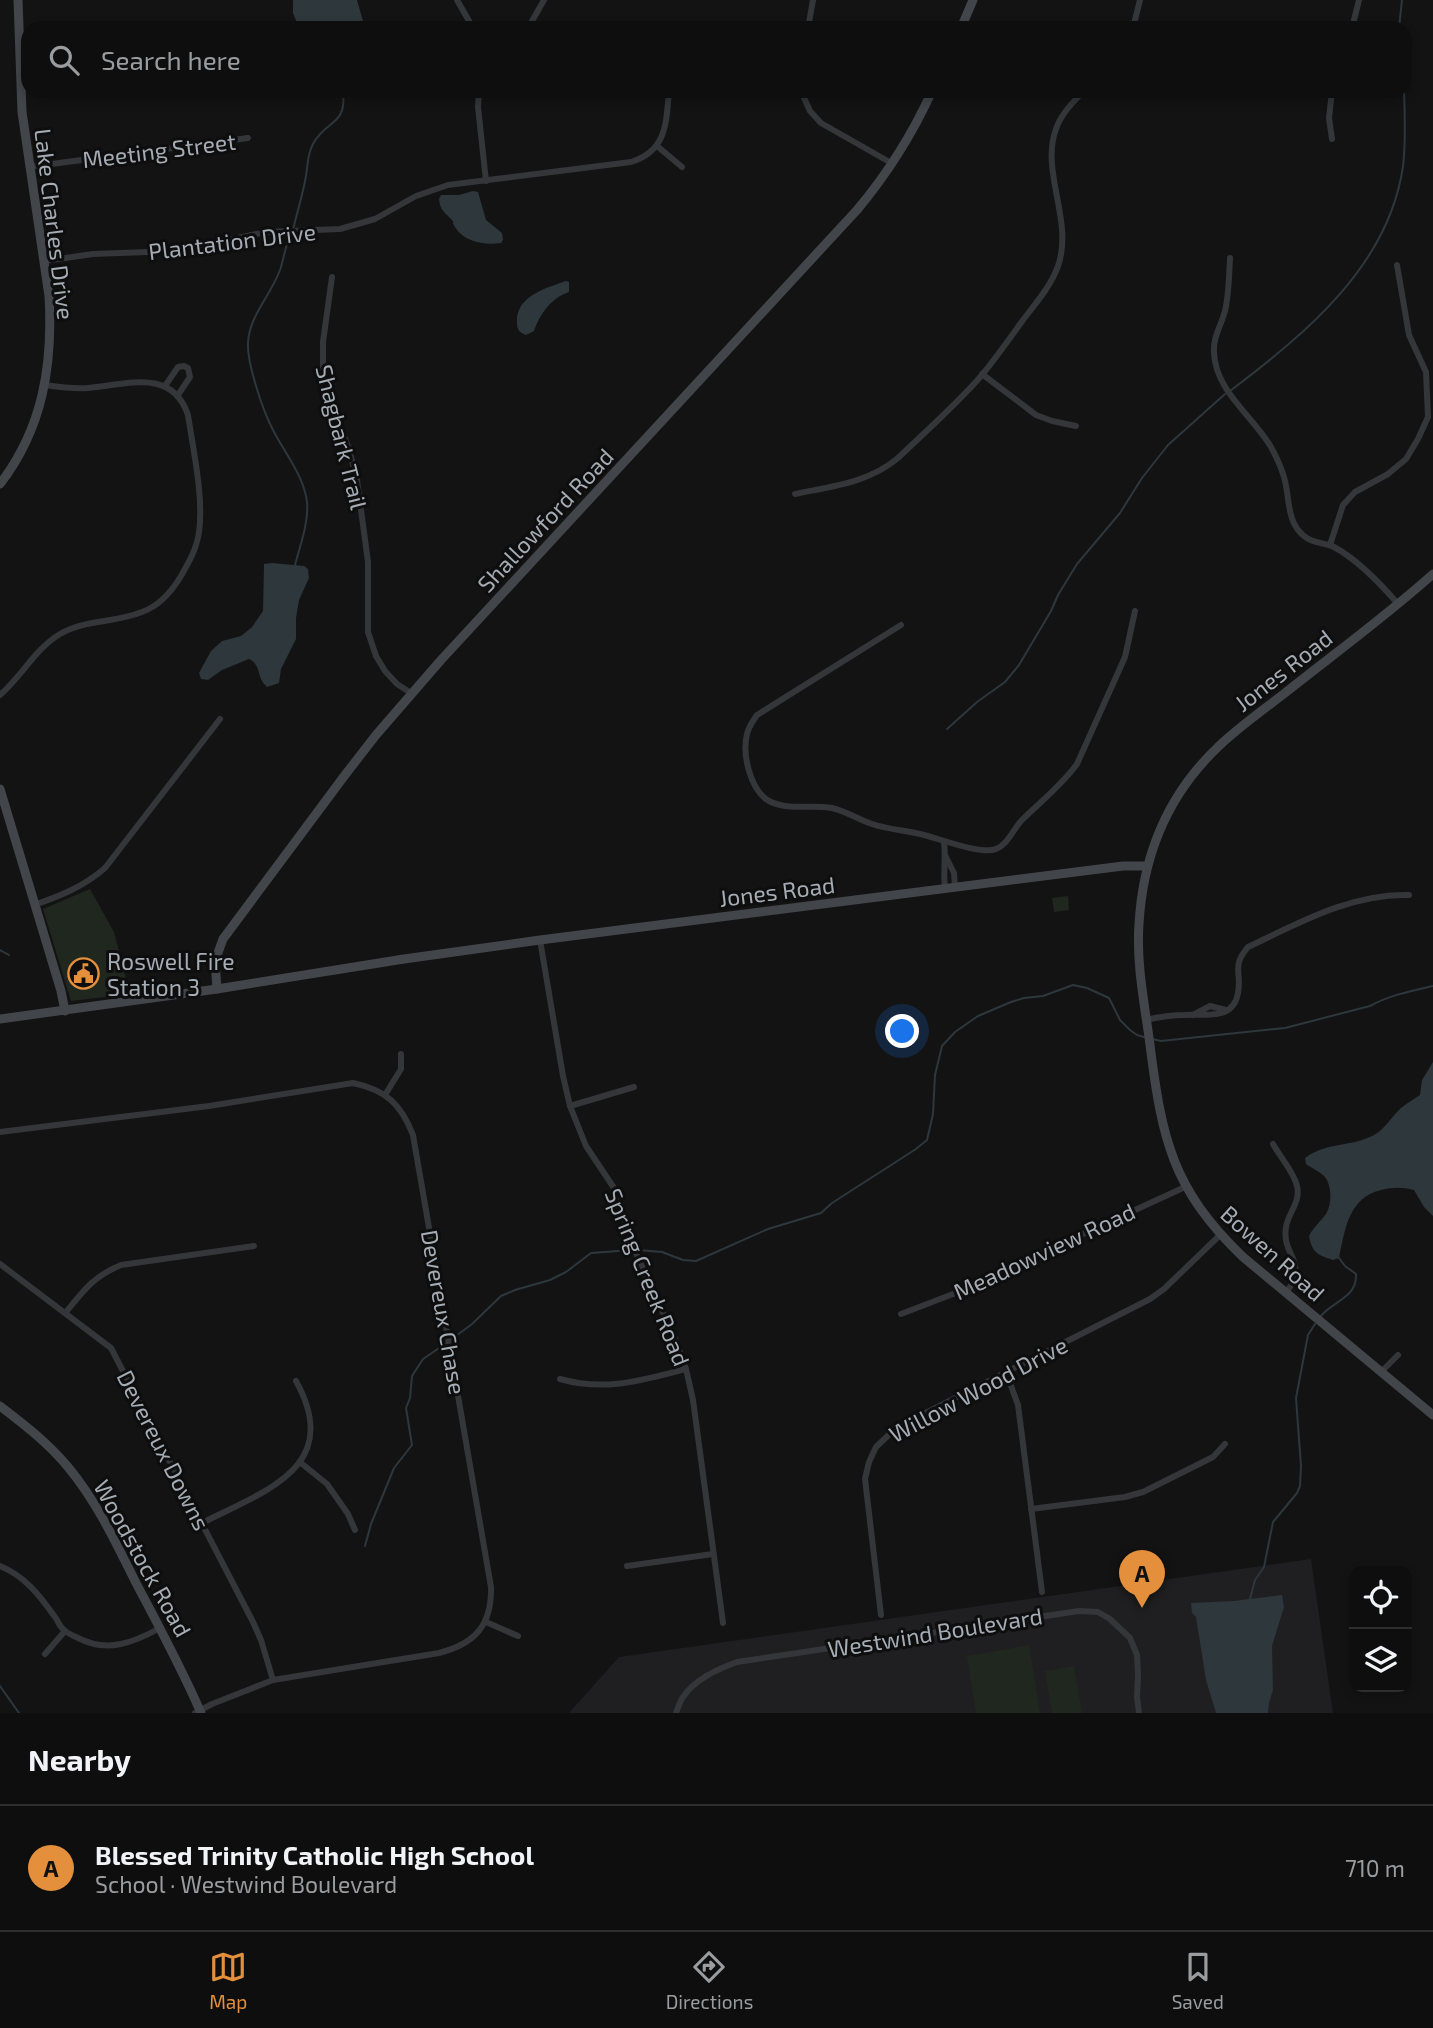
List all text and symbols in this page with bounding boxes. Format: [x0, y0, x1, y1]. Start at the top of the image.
search box [21, 21, 1412, 98]
icon: search [45, 41, 83, 79]
text: Search here [101, 44, 241, 75]
street label: Lake Charles Drive [29, 127, 81, 321]
street label: Meeting Street [81, 127, 238, 173]
street label: Plantation Drive [147, 217, 317, 265]
street label: Shagbark Trail [310, 362, 374, 513]
street label: Shallowford Road [471, 442, 619, 598]
street label: Jones Road [1229, 623, 1337, 717]
street label: Jones Road [718, 870, 836, 912]
place label: Roswell Fire Station 3 [107, 947, 235, 1001]
public building icon: Roswell Fire Station 3 [67, 957, 101, 991]
your location [885, 1014, 919, 1048]
street label: Spring Creek Road [600, 1184, 696, 1370]
street label: Meadowview Road [949, 1197, 1139, 1305]
street label: Bowen Road [1215, 1199, 1331, 1307]
street label: Devereux Chase [416, 1227, 472, 1397]
street label: Willow Wood Drive [884, 1330, 1072, 1448]
street label: Devereux Downs [112, 1365, 216, 1535]
street label: Woodstock Road [88, 1475, 198, 1641]
pin: A [1119, 1550, 1165, 1608]
map controls [1349, 1566, 1412, 1692]
button: locate [1349, 1566, 1412, 1629]
street label: Westwind Boulevard [826, 1601, 1044, 1663]
button: layers [1349, 1629, 1412, 1692]
text: Nearby [28, 1741, 131, 1777]
text: Blessed Trinity Catholic High School [95, 1839, 534, 1870]
text: A [43, 1854, 59, 1882]
text: 710 m [1345, 1854, 1405, 1882]
text: School · Westwind Boulevard [95, 1870, 397, 1898]
tab: Map [209, 1948, 247, 2013]
tab: Directions [666, 1948, 753, 2013]
tab: Saved [1172, 1948, 1224, 2013]

